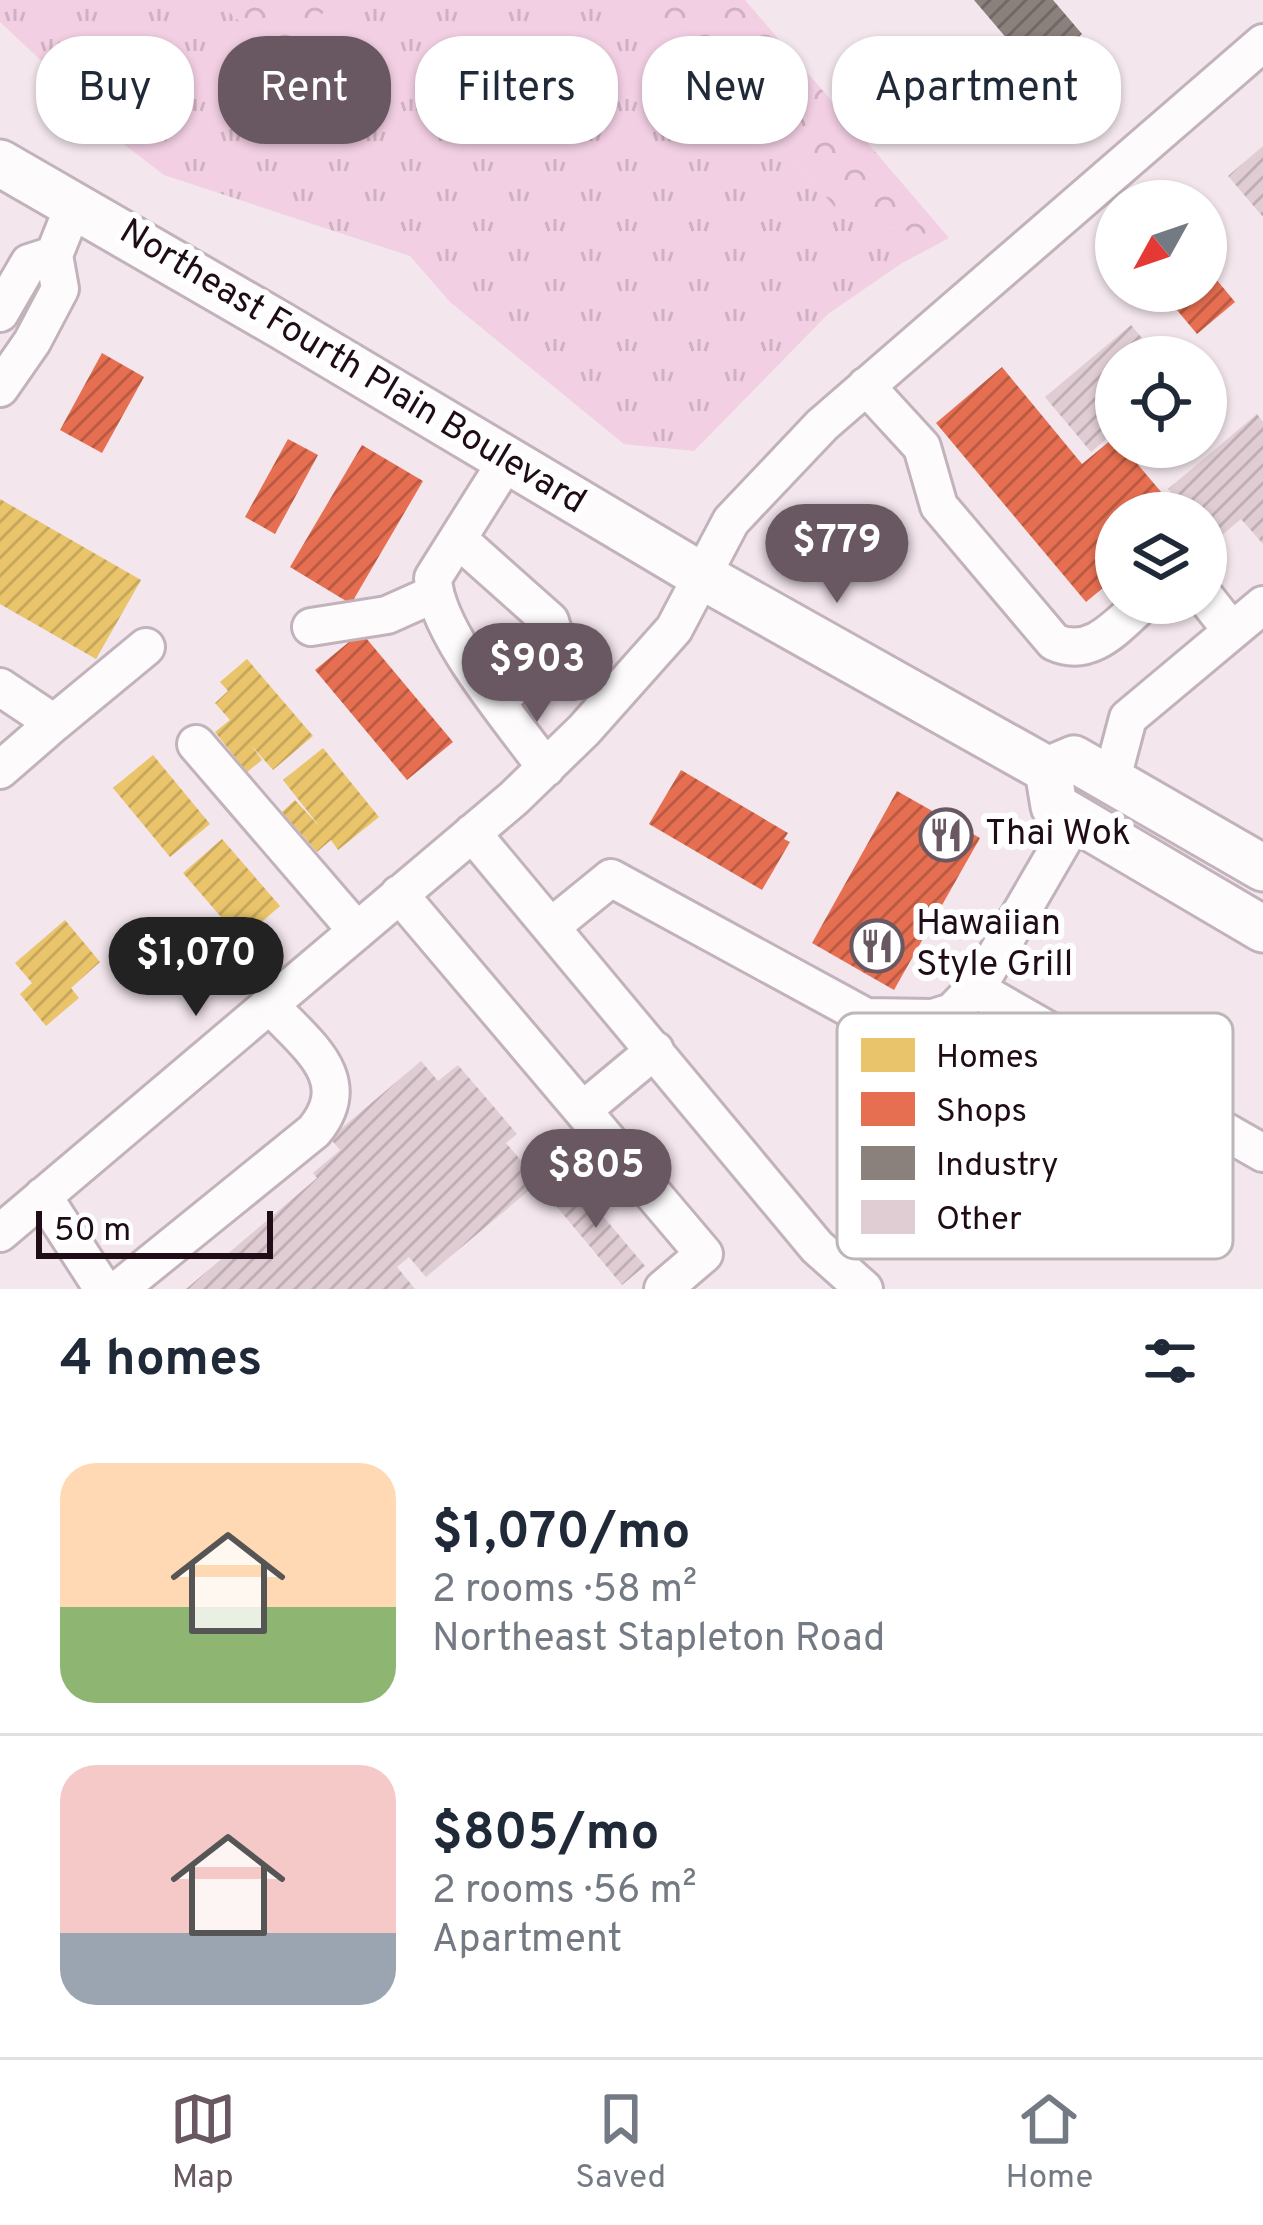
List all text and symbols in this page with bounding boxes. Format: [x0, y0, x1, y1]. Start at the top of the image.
chip: Buy [36, 36, 194, 144]
chip: Rent [218, 36, 391, 144]
chip: Filters [415, 36, 618, 144]
chip: New [642, 36, 808, 144]
chip: Apartment [832, 36, 1121, 144]
north arrow [1095, 180, 1227, 312]
map controls [1095, 180, 1227, 624]
street label: Northeast Fourth Plain Boulevard [110, 210, 594, 526]
button: locate [1095, 336, 1227, 468]
button: layers [1095, 492, 1227, 624]
pin: $779 [766, 504, 908, 606]
text: $779 [792, 518, 882, 567]
pin: $903 [466, 623, 608, 725]
text: $903 [489, 637, 585, 686]
restaurant icon: Thai Wok [918, 807, 974, 863]
place label: Thai Wok [985, 812, 1131, 858]
place label: Hawaiian Style Grill [916, 902, 1073, 989]
pin: $1,070 [98, 917, 294, 1019]
restaurant icon: Hawaiian Style Grill [849, 918, 905, 974]
text: $1,070 [136, 931, 256, 980]
legend [837, 1013, 1233, 1259]
text: Homes [936, 1038, 1039, 1080]
text: Shops [936, 1092, 1027, 1134]
pin: $805 [525, 1129, 667, 1231]
text: $805 [548, 1143, 644, 1192]
text: Industry [936, 1146, 1058, 1188]
text: Other [936, 1200, 1022, 1242]
scale bar [36, 1205, 273, 1258]
text: 50 m [54, 1211, 131, 1253]
icon: filters [1137, 1328, 1203, 1394]
text: 4 homes [60, 1329, 262, 1394]
text: $1,070/mo [432, 1502, 690, 1567]
icon: home [156, 1511, 300, 1655]
text: 2 rooms · 58 m² [432, 1567, 697, 1616]
text: Northeast Stapleton Road [432, 1616, 885, 1665]
text: $805/mo [432, 1803, 659, 1868]
icon: home [156, 1813, 300, 1957]
text: 2 rooms · 56 m² [432, 1868, 697, 1917]
text: Apartment [432, 1917, 622, 1966]
tab: Map [170, 2086, 236, 2200]
tab: Saved [575, 2086, 666, 2200]
tab: Home [1006, 2086, 1093, 2200]

